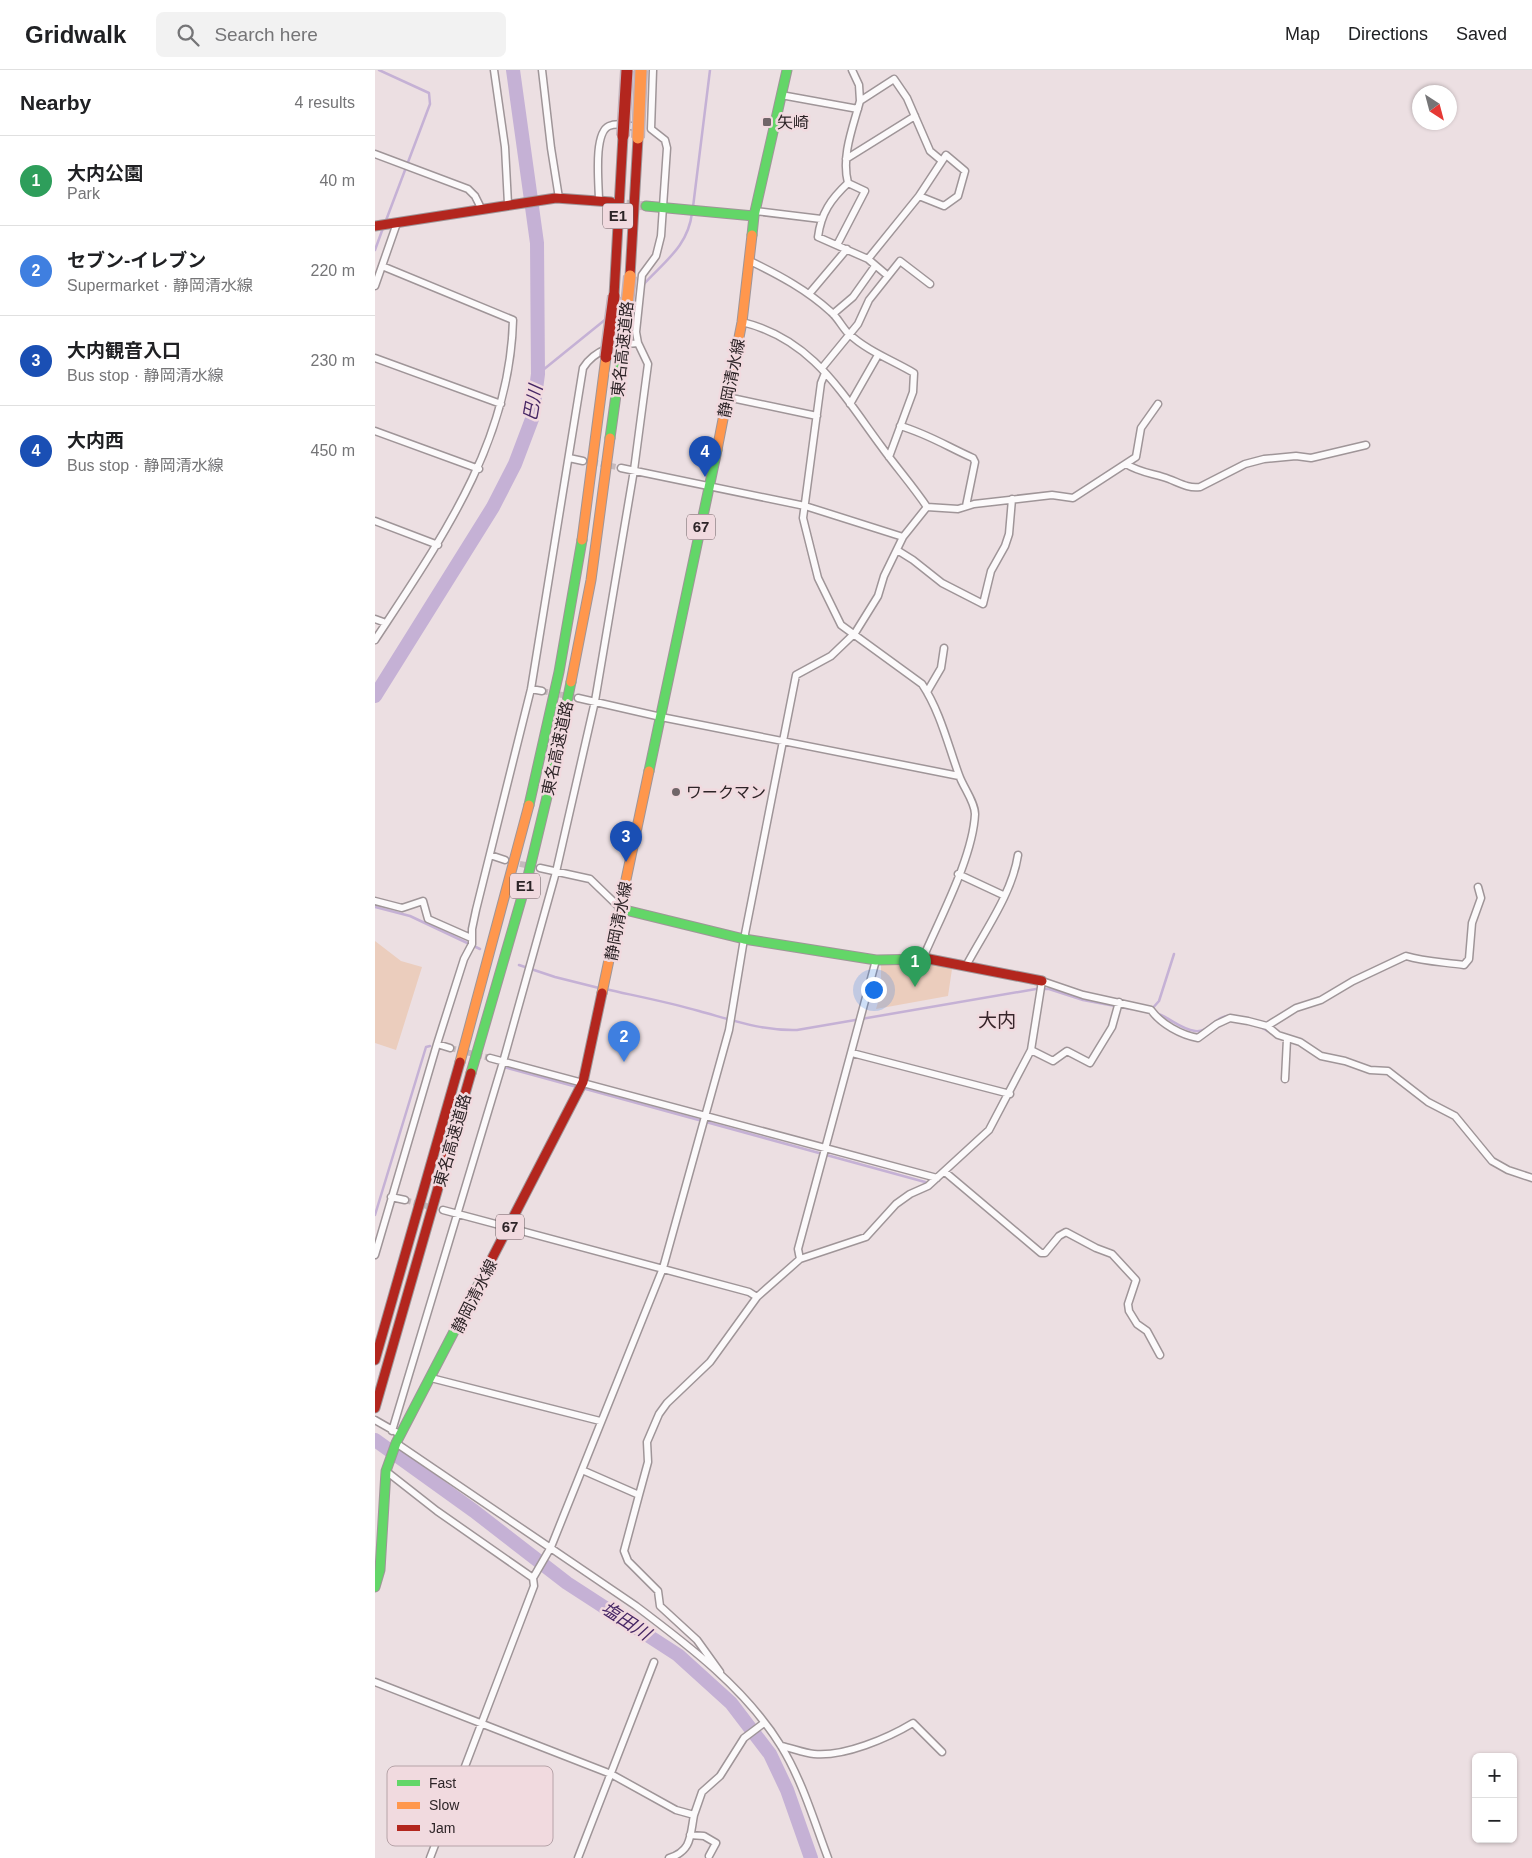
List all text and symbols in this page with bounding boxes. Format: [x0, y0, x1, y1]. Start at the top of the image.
search box [156, 12, 506, 57]
text: Gridwalk [25, 21, 126, 48]
icon: search [174, 21, 202, 49]
text: Search here [214, 24, 318, 45]
text: Map [1285, 24, 1320, 44]
text: Directions [1348, 24, 1428, 44]
text: Saved [1456, 24, 1507, 44]
north arrow [1412, 85, 1457, 130]
text: Nearby [20, 91, 91, 114]
text: 4 results [295, 94, 355, 111]
place label: 矢崎 [777, 114, 809, 131]
marker: 矢崎 [761, 116, 773, 128]
text: 大内公園 [67, 163, 143, 184]
text: 1 [32, 172, 40, 189]
text: 40 m [319, 172, 355, 189]
text: Park [67, 185, 100, 202]
road number: E1 [603, 204, 633, 228]
text: セブン-イレブン [67, 250, 206, 271]
text: 2 [32, 262, 40, 279]
text: 220 m [311, 262, 355, 279]
text: Supermarket · 静岡清水線 [67, 277, 253, 294]
street label: 東名高速道路 [609, 300, 636, 398]
street label: 静岡清水線 [716, 337, 747, 419]
text: 大内観音入口 [67, 340, 181, 361]
text: 3 [32, 352, 40, 369]
text: 230 m [311, 352, 355, 369]
text: Bus stop · 静岡清水線 [67, 367, 223, 384]
water label: 巴川 [520, 382, 546, 422]
text: 大内西 [67, 430, 124, 451]
pin: 4 [689, 436, 721, 477]
text: 4 [32, 442, 40, 459]
text: 450 m [311, 442, 355, 459]
text: Bus stop · 静岡清水線 [67, 457, 223, 474]
road number: 67 [687, 514, 715, 540]
street label: 東名高速道路 [539, 699, 576, 797]
place label: ワークマン [686, 784, 766, 801]
marker: ワークマン [670, 786, 682, 798]
pin: 3 [610, 821, 642, 862]
road number: E1 [510, 874, 540, 898]
street label: 静岡清水線 [603, 880, 634, 962]
pin: 1 [899, 946, 931, 987]
your location [861, 977, 887, 1003]
district label: 大内 [978, 1010, 1016, 1031]
pin: 2 [608, 1021, 640, 1062]
street label: 東名高速道路 [431, 1092, 474, 1189]
road number: 67 [496, 1214, 524, 1240]
street label: 静岡清水線 [449, 1257, 500, 1336]
water label: 塩田川 [598, 1598, 656, 1645]
map controls [1472, 1753, 1517, 1843]
button: + [1472, 1753, 1517, 1798]
legend [387, 1766, 553, 1846]
text: Fast [429, 1775, 456, 1791]
text: Slow [429, 1797, 460, 1813]
button: − [1472, 1798, 1517, 1843]
text: Jam [429, 1820, 455, 1836]

